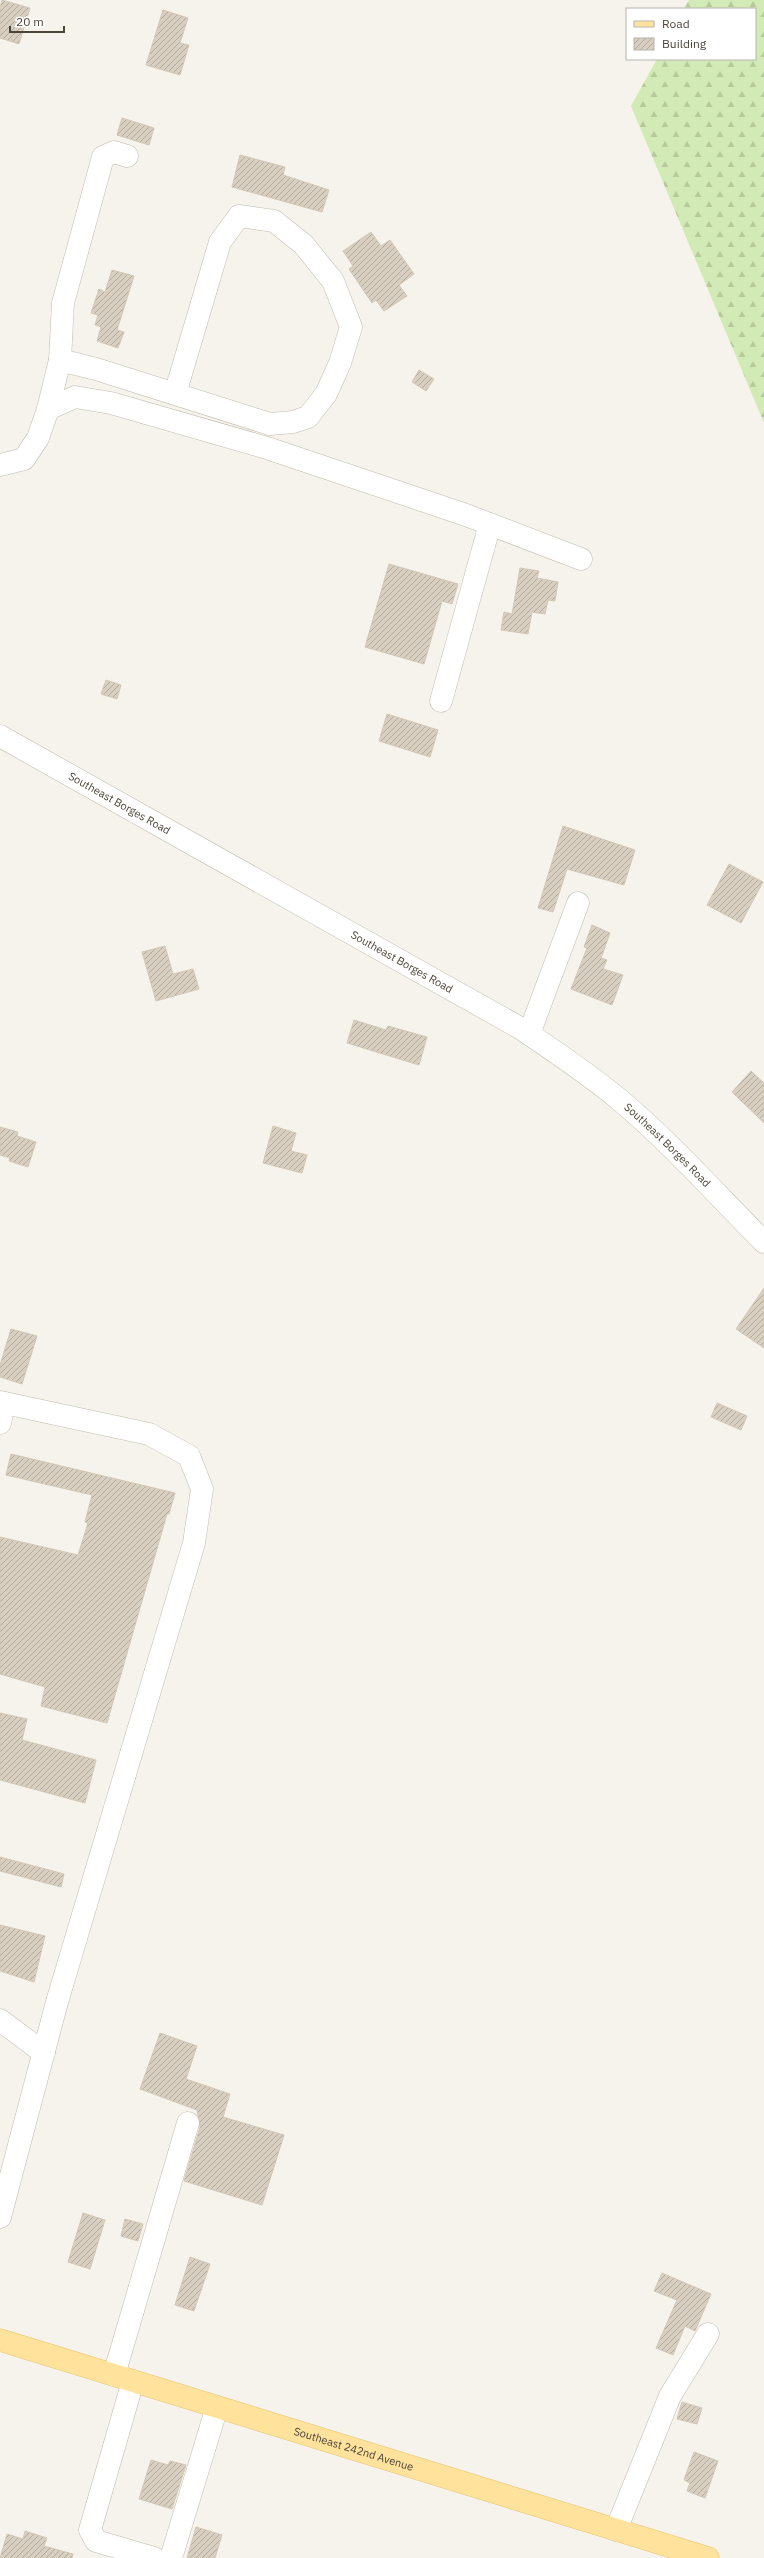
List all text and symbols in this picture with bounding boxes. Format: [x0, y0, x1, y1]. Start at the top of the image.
scale bar [10, 8, 64, 34]
legend [626, 8, 756, 60]
text: 20 m [16, 14, 44, 29]
text: Road [662, 16, 690, 31]
text: Building [662, 36, 707, 51]
street label: Southeast Borges Road [66, 769, 173, 837]
street label: Southeast Borges Road [348, 927, 455, 996]
street label: Southeast Borges Road [621, 1100, 714, 1190]
street label: Southeast 242nd Avenue [292, 2424, 415, 2474]

